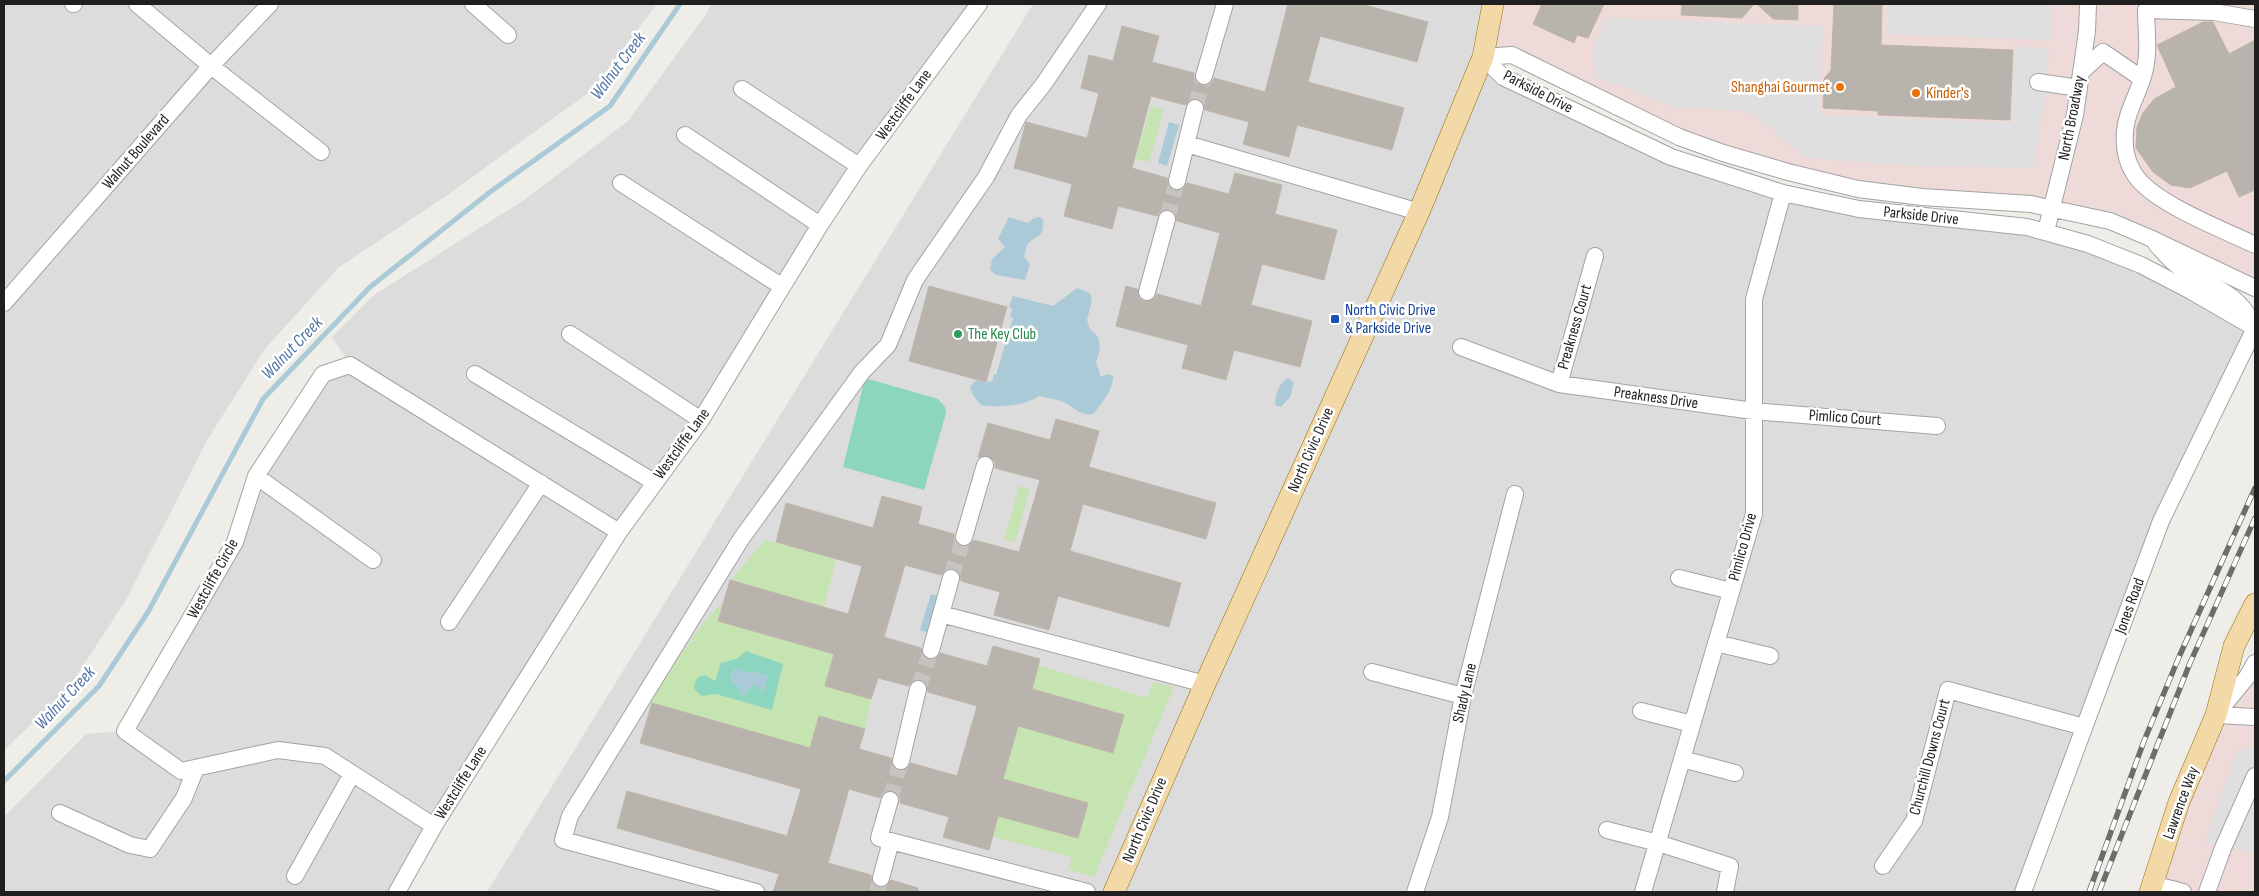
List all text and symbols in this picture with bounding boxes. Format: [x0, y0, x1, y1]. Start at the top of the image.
water label: Walnut Creek [586, 27, 651, 104]
street label: Westcliffe Lane [872, 66, 936, 144]
street label: Parkside Drive [1500, 66, 1576, 118]
street label: North Broadway [2054, 74, 2090, 162]
place label: Shanghai Gourmet [1731, 78, 1830, 97]
marker: Shanghai Gourmet [1834, 81, 1846, 93]
place label: Kinder's [1926, 84, 1969, 103]
marker: Kinder's [1910, 87, 1922, 99]
street label: Walnut Boulevard [98, 111, 174, 193]
street label: Parkside Drive [1882, 203, 1960, 229]
street label: Preakness Court [1554, 282, 1596, 372]
place label: North Civic Drive & Parkside Drive [1345, 301, 1436, 338]
water label: Walnut Creek [257, 311, 328, 384]
marker: North Civic Drive & Parkside Drive [1329, 313, 1341, 325]
place label: The Key Club [968, 325, 1036, 344]
marker: The Key Club [952, 328, 964, 340]
street label: Preakness Drive [1613, 383, 1699, 413]
street label: Westcliffe Lane [650, 405, 714, 483]
street label: North Civic Drive [1284, 405, 1338, 495]
street label: Pimlico Court [1808, 406, 1882, 430]
street label: Pimlico Drive [1725, 511, 1761, 583]
street label: Westcliffe Circle [183, 536, 243, 622]
street label: Jones Road [2111, 575, 2149, 638]
water label: Walnut Creek [30, 661, 100, 734]
street label: Shady Lane [1449, 661, 1481, 725]
street label: Churchill Downs Court [1905, 697, 1955, 817]
street label: Westcliffe Lane [431, 743, 491, 823]
street label: Lawrence Way [2159, 764, 2203, 842]
street label: North Civic Drive [1119, 775, 1171, 865]

